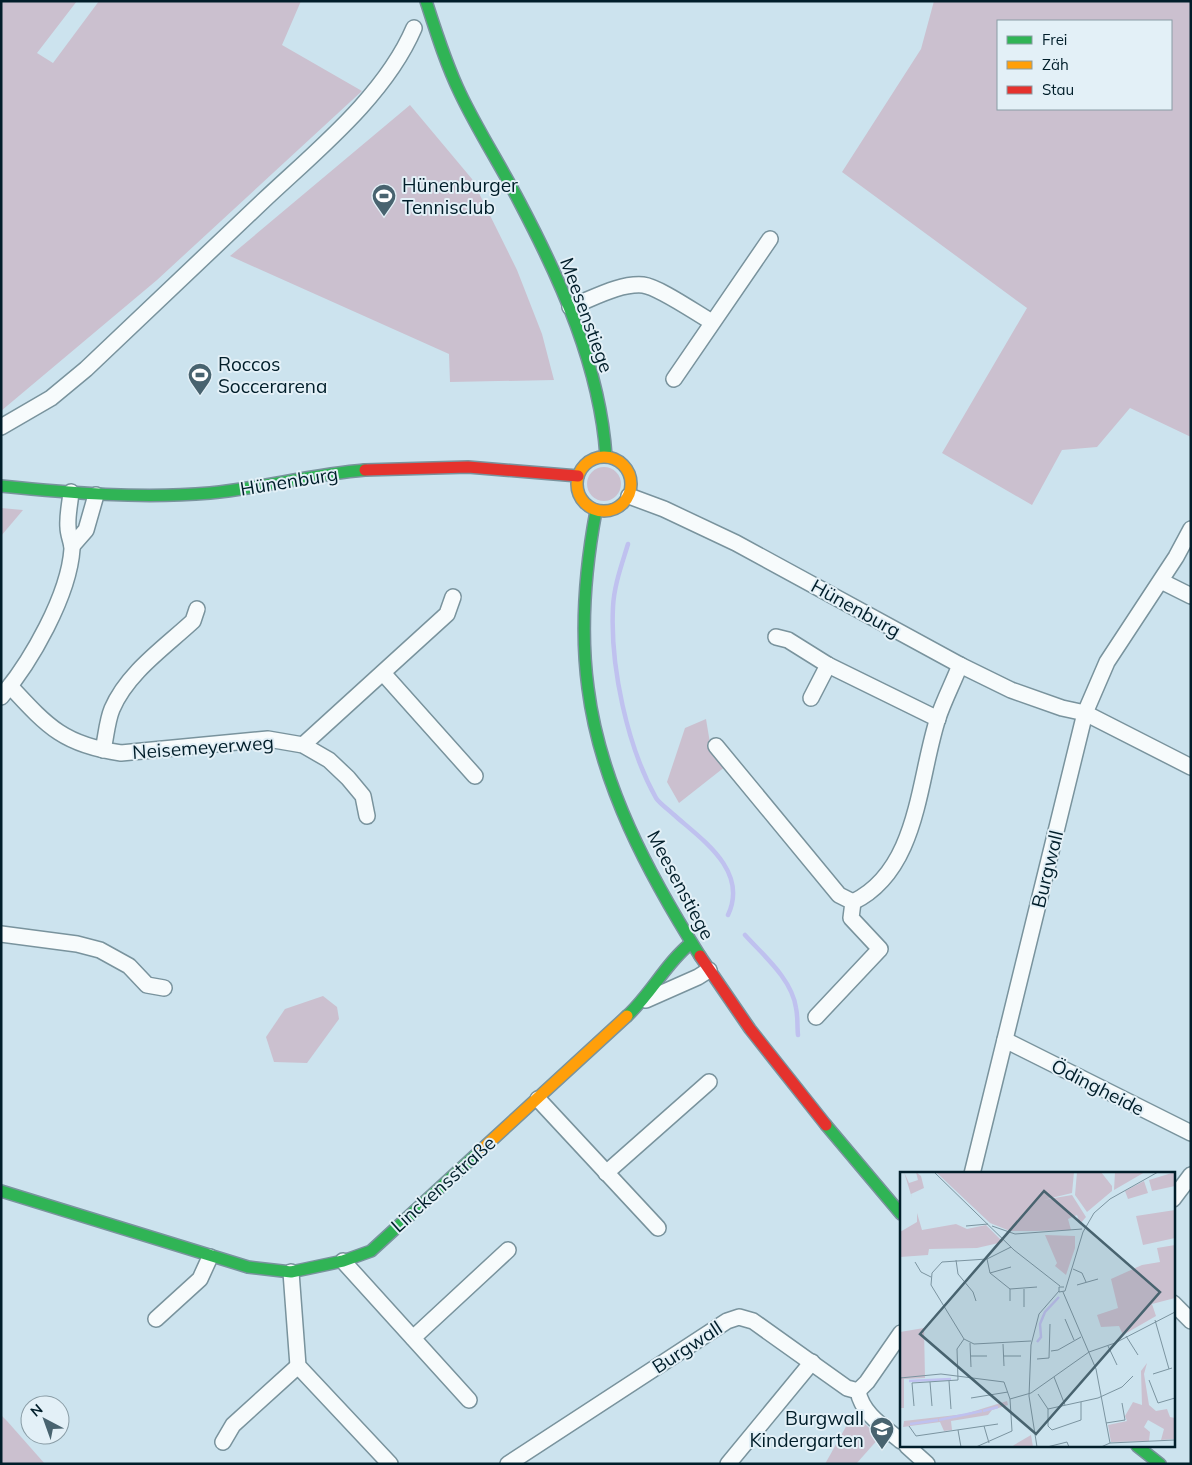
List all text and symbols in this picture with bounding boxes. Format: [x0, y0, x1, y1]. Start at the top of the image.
legend [997, 20, 1172, 110]
text: Frei [1042, 30, 1067, 49]
text: Zäh [1042, 55, 1069, 74]
text: Stau [1042, 80, 1074, 99]
place label: Hünenburger Tennisclub [402, 173, 518, 219]
sports icon: Hünenburger Tennisclub [371, 183, 397, 217]
street label: Meesenstiege [555, 254, 619, 376]
place label: Roccos Soccerarena [218, 352, 327, 398]
sports icon: Roccos Soccerarena [187, 362, 213, 396]
street label: Hünenburg [238, 461, 340, 501]
street label: Hünenburg [807, 574, 905, 642]
street label: Neisemeyerweg [132, 730, 274, 764]
street label: Meesenstiege [642, 826, 720, 944]
street label: Burgwall [1026, 828, 1068, 910]
street label: Ödingheide [1048, 1053, 1148, 1121]
street label: Linckensstraße [386, 1131, 500, 1237]
inset map [900, 1172, 1174, 1448]
street label: Burgwall [647, 1315, 727, 1379]
north arrow [20, 1395, 70, 1445]
text: N [27, 1400, 46, 1420]
place label: Burgwall Kindergarten [750, 1406, 864, 1452]
school or university icon: Burgwall Kindergarten [869, 1416, 895, 1450]

